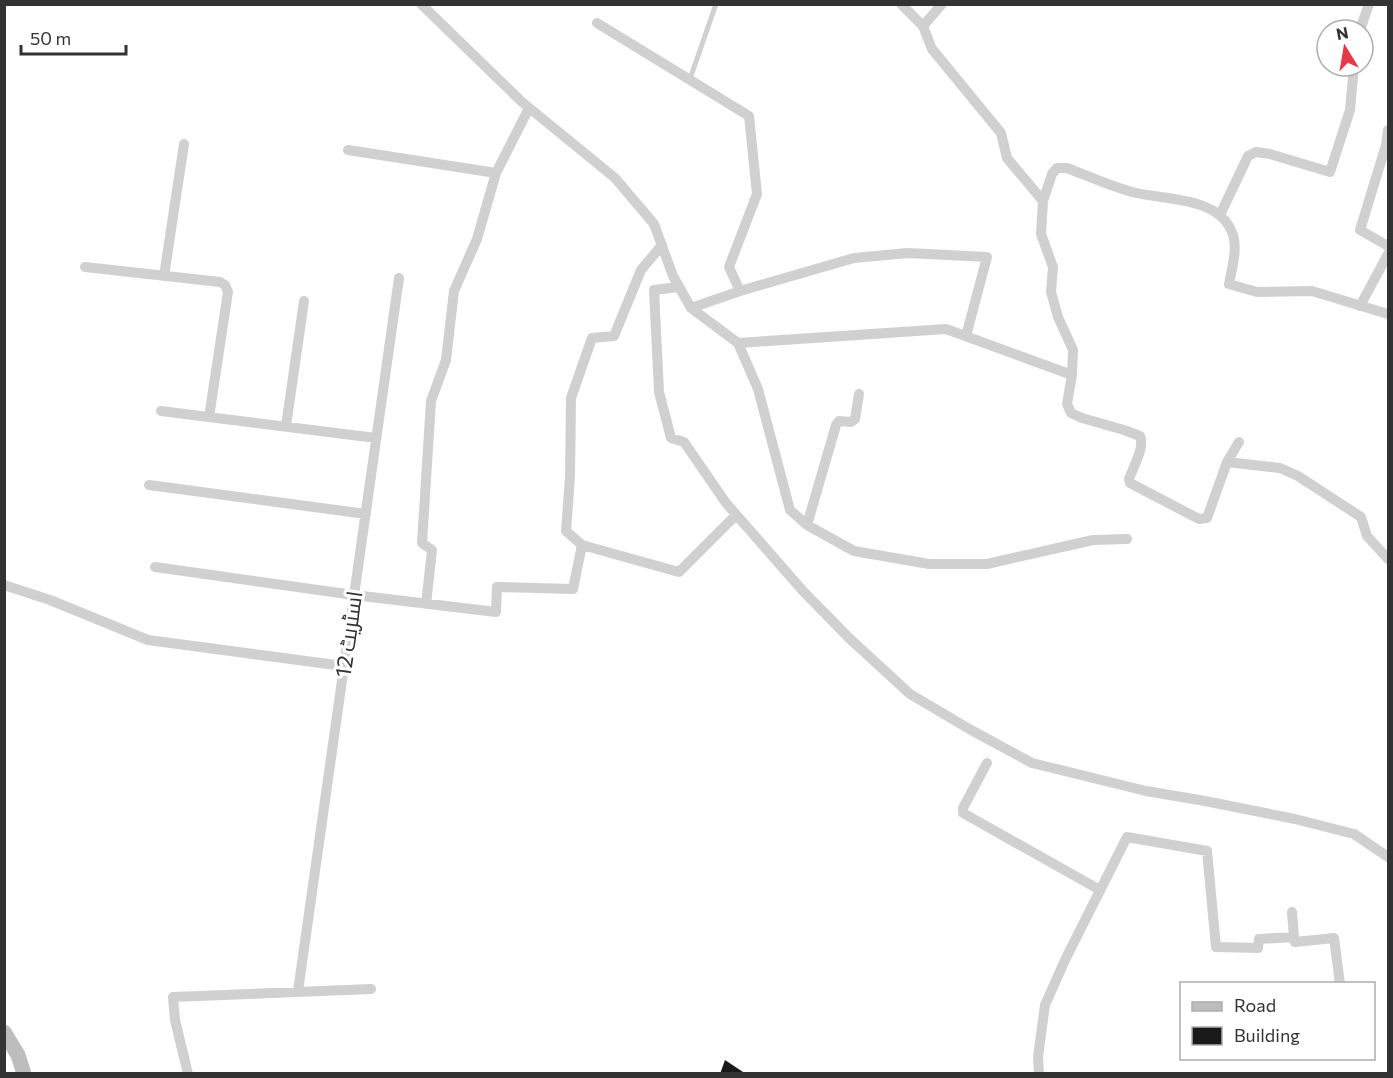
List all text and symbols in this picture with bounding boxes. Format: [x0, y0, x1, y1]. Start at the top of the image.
scale bar [21, 18, 126, 56]
north arrow [1315, 18, 1375, 78]
text: N [1334, 22, 1350, 43]
text: 50 m [30, 27, 71, 49]
street label: اسٹریٹ 12 [329, 589, 367, 679]
legend [1180, 982, 1375, 1060]
text: Road [1234, 994, 1276, 1016]
text: Building [1234, 1024, 1300, 1046]

